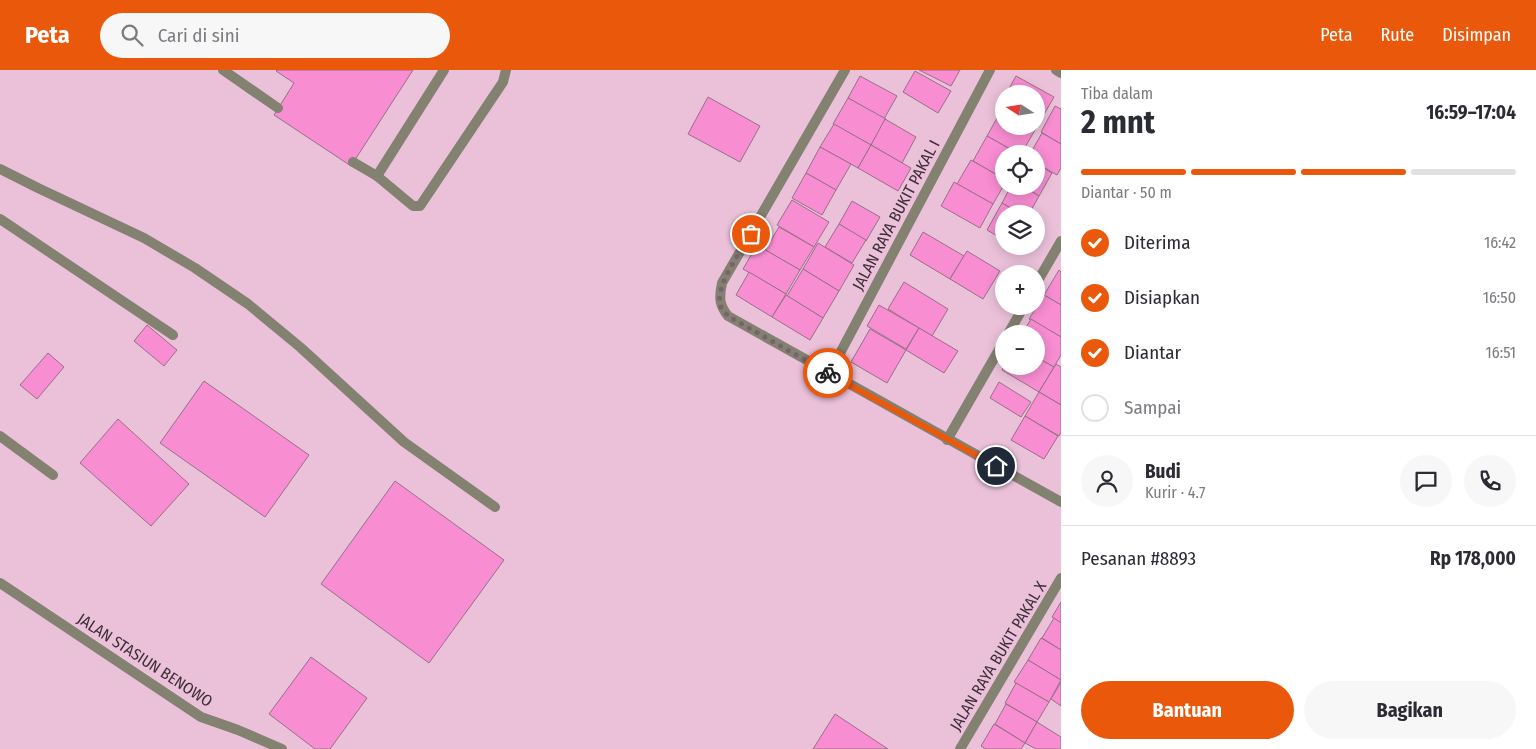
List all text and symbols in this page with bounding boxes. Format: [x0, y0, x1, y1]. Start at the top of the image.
search box [100, 13, 450, 58]
text: Peta [25, 21, 70, 49]
icon: search [118, 21, 146, 49]
text: Cari di sini [158, 24, 239, 47]
text: Peta [1320, 24, 1352, 46]
text: Rute [1380, 24, 1414, 46]
text: Disimpan [1442, 24, 1511, 46]
text: Tiba dalam [1081, 84, 1153, 103]
north arrow [995, 85, 1045, 135]
map controls [995, 85, 1045, 375]
text: 16:59–17:04 [1426, 101, 1516, 124]
text: 2 mnt [1081, 103, 1155, 141]
street label: JALAN RAYA BUKIT PAKAL I [848, 137, 944, 293]
button: locate [995, 145, 1045, 195]
text: Diantar · 50 m [1081, 183, 1172, 202]
button: layers [995, 205, 1045, 255]
pin [730, 213, 772, 255]
icon: bag [737, 220, 765, 248]
icon: check [1081, 229, 1109, 257]
text: Diterima [1124, 231, 1190, 254]
text: 16:42 [1484, 233, 1516, 252]
button: + [995, 265, 1045, 315]
icon: check [1081, 284, 1109, 312]
text: Disiapkan [1124, 286, 1200, 309]
text: 16:50 [1483, 288, 1516, 307]
button: − [995, 325, 1045, 375]
icon: check [1081, 339, 1109, 367]
text: Diantar [1124, 341, 1181, 364]
text: 16:51 [1486, 343, 1516, 362]
courier [803, 348, 853, 398]
icon: bike [814, 359, 842, 387]
text: Sampai [1124, 396, 1181, 419]
pin [975, 445, 1017, 487]
icon: home [982, 452, 1010, 480]
button: person [1081, 455, 1133, 507]
button: chat [1400, 455, 1452, 507]
button: phone [1464, 455, 1516, 507]
text: Budi [1145, 460, 1181, 483]
text: Kurir · 4.7 [1145, 483, 1205, 502]
text: Pesanan #8893 [1081, 547, 1196, 570]
text: Rp 178,000 [1430, 547, 1516, 570]
street label: JALAN RAYA BUKIT PAKAL X [946, 578, 1050, 734]
street label: JALAN STASIUN BENOWO [74, 609, 216, 711]
button: Bantuan [1081, 681, 1294, 739]
button: Bagikan [1304, 681, 1516, 739]

